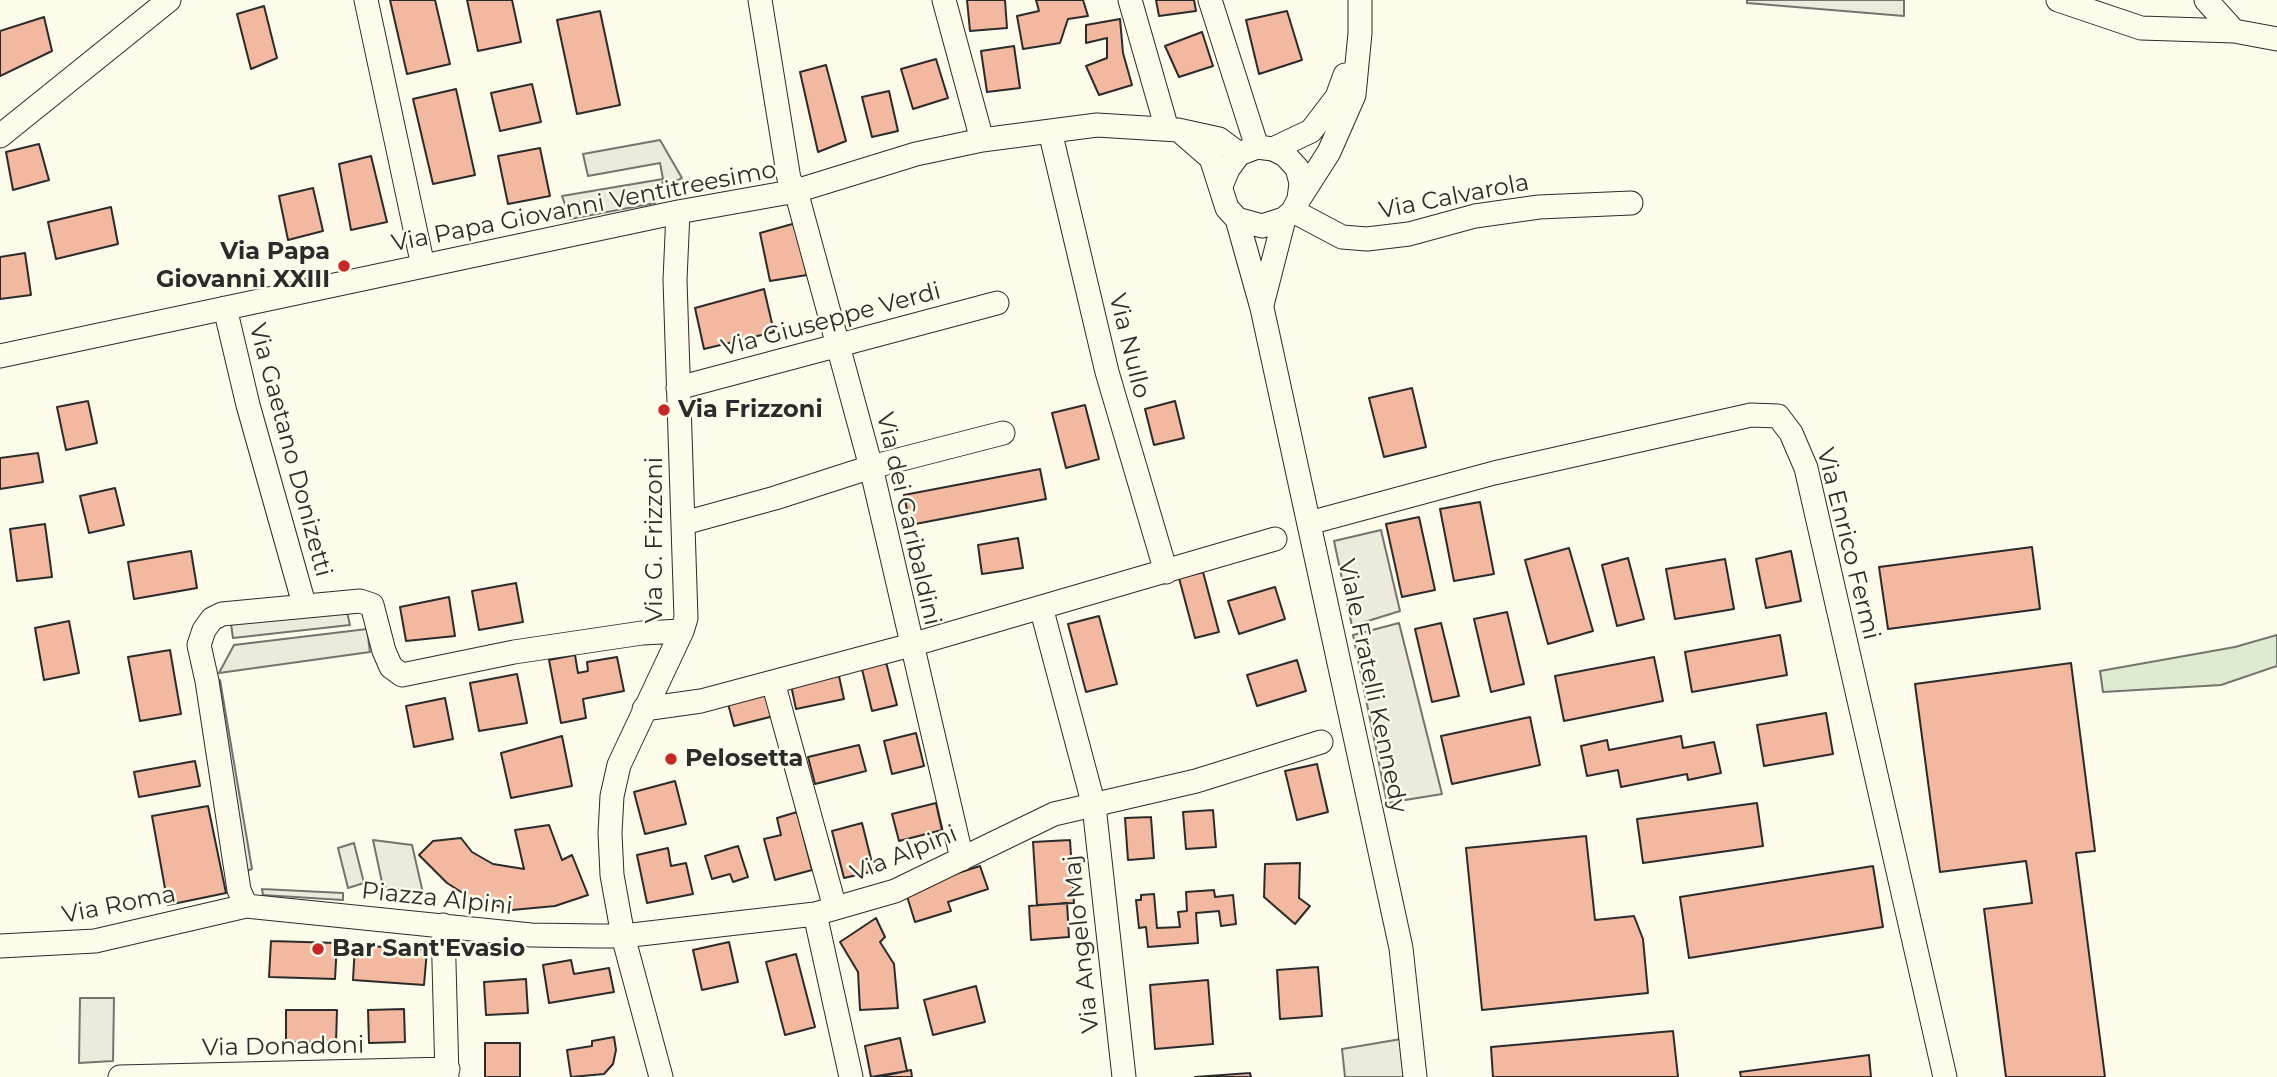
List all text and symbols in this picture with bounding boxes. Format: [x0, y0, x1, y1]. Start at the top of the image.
street label: Via Papa Giovanni Ventitreesimo [389, 156, 779, 258]
street label: Via Calvarola [1376, 168, 1532, 226]
place label: Via Papa Giovanni XXIII [156, 238, 330, 294]
marker: Via Papa Giovanni XXIII [336, 258, 352, 274]
street label: Via Giuseppe Verdi [718, 277, 944, 363]
street label: Via Nullo [1102, 291, 1156, 401]
street label: Via Gaetano Donizetti [242, 320, 338, 580]
place label: Via Frizzoni [678, 396, 823, 424]
marker: Via Frizzoni [656, 402, 672, 418]
street label: Via dei Garibaldini [869, 410, 947, 628]
street label: Via Enrico Fermi [1810, 445, 1886, 643]
street label: Via G. Frizzoni [641, 457, 669, 623]
street label: Viale Fratelli Kennedy [1331, 557, 1413, 815]
place label: Pelosetta [685, 745, 803, 773]
marker: Pelosetta [663, 751, 679, 767]
street label: Via Alpini [847, 820, 961, 888]
street label: Via Angelo Maj [1058, 853, 1106, 1035]
street label: Piazza Alpini [360, 877, 514, 921]
street label: Via Roma [60, 880, 178, 930]
place label: Bar Sant'Evasio [332, 935, 525, 963]
marker: Bar Sant'Evasio [310, 941, 326, 957]
street label: Via Donadoni [202, 1031, 364, 1063]

